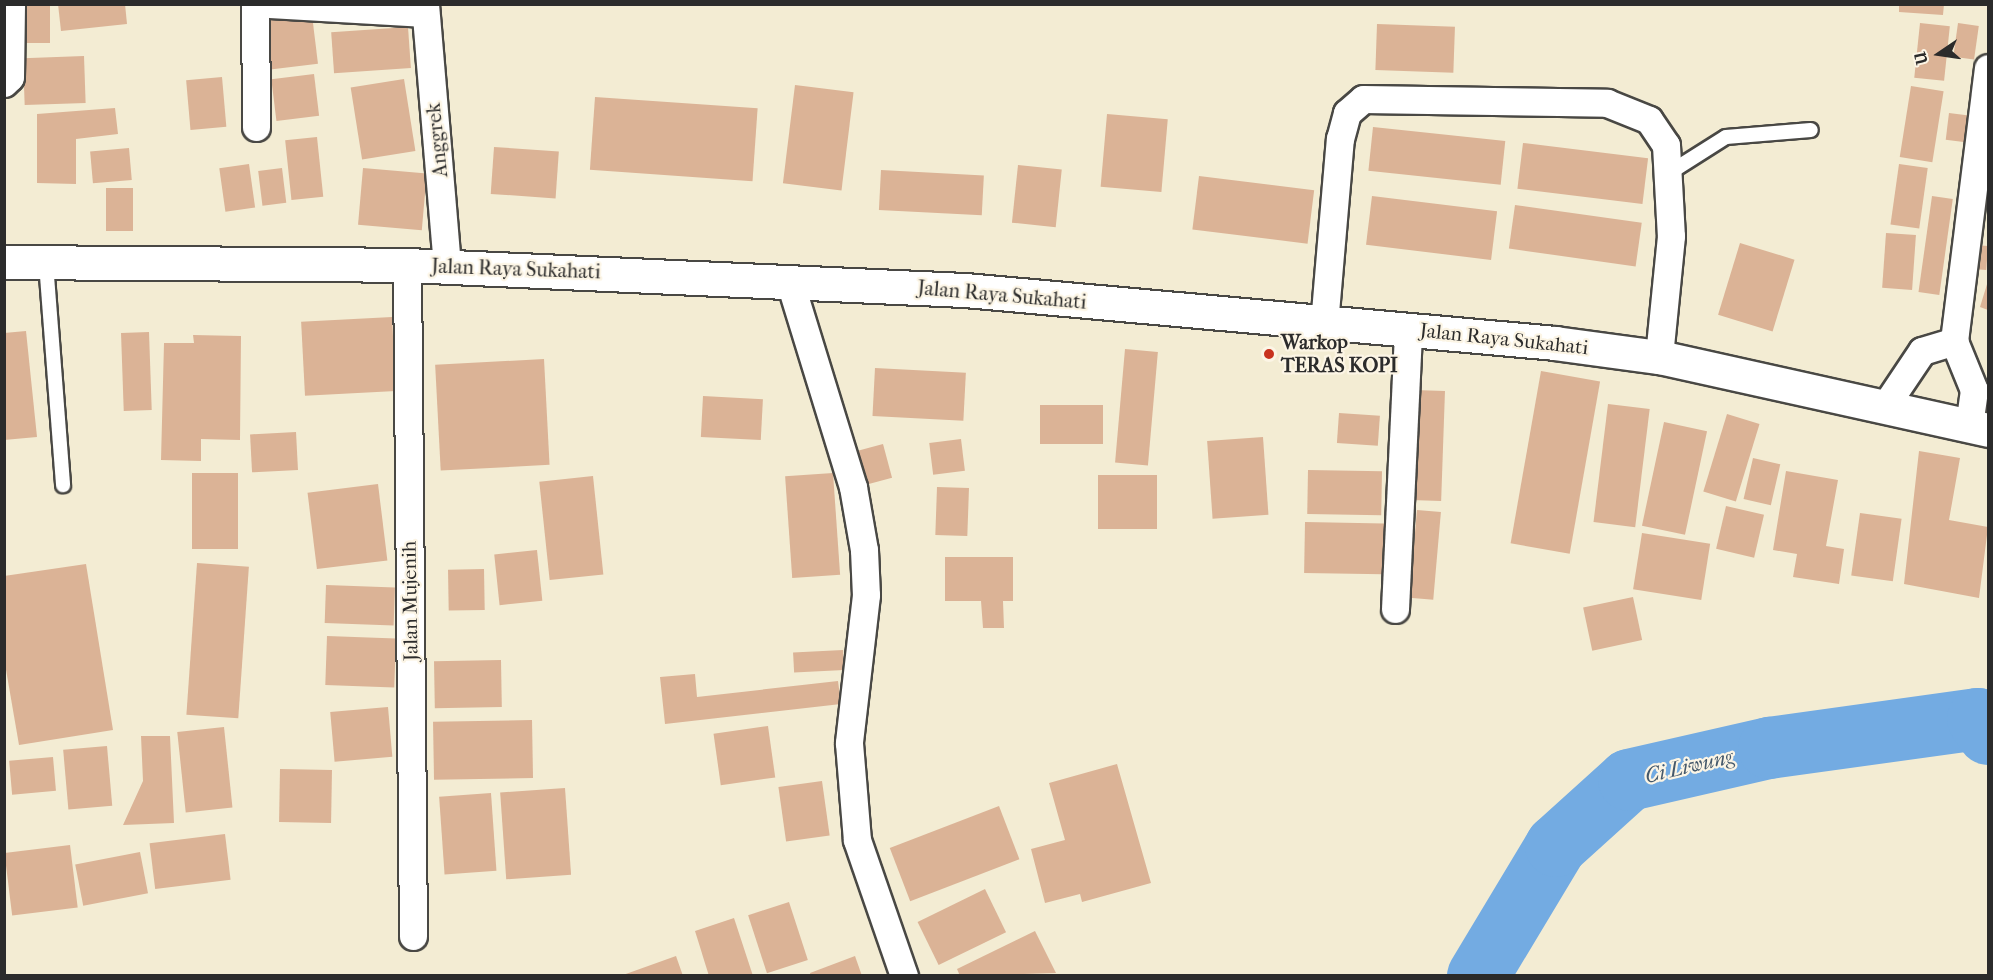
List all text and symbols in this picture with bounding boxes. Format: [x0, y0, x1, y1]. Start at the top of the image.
north arrow [1909, 24, 1969, 84]
text: U [1910, 50, 1932, 66]
street label: Anggrek [421, 102, 453, 178]
street label: Jalan Raya Sukahati [431, 254, 601, 284]
street label: Jalan Raya Sukahati [917, 276, 1087, 314]
street label: Jalan Raya Sukahati [1419, 318, 1589, 360]
place label: Warkop TERAS KOPI [1281, 330, 1398, 377]
marker: Warkop TERAS KOPI [1262, 347, 1276, 361]
street label: Jalan Mujenih [397, 541, 423, 661]
water label: Ci Liwung [1642, 744, 1736, 788]

